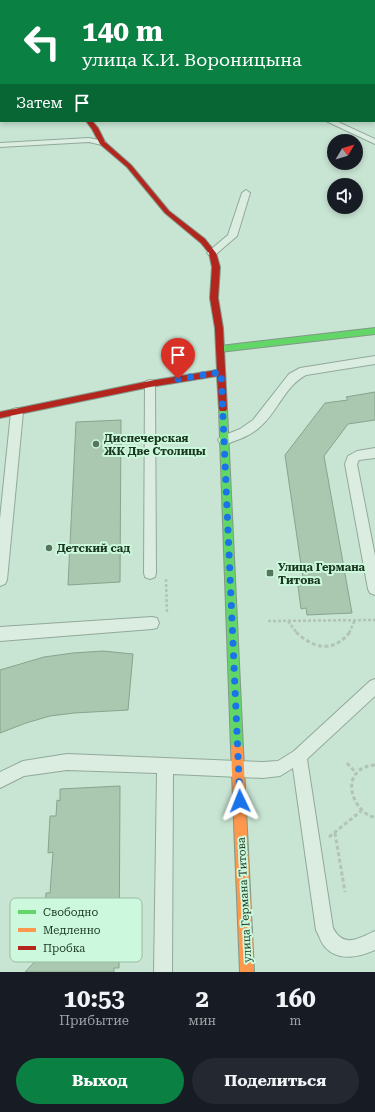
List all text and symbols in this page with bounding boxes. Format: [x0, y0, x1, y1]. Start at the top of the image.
text: 140 m [82, 15, 163, 48]
icon: left [16, 16, 68, 68]
text: улица К.И. Вороницына [82, 49, 302, 70]
icon: arrive [71, 92, 93, 114]
text: Затем [16, 94, 63, 112]
north arrow [327, 134, 363, 170]
map controls [327, 134, 363, 214]
button: sound [327, 178, 363, 214]
pin [161, 338, 195, 379]
icon: arrive [167, 344, 189, 366]
place label: Диспечерская ЖК Две Столицы [104, 432, 206, 458]
marker: Диспечерская ЖК Две Столицы [91, 439, 101, 449]
place label: Детский сад [57, 542, 130, 555]
marker: Детский сад [44, 543, 54, 553]
place label: Улица Германа Титова [278, 561, 366, 587]
marker: Улица Германа Титова [265, 568, 275, 578]
position arrow [219, 780, 261, 822]
street label: улица Германа Титова [235, 837, 254, 963]
legend [10, 898, 142, 962]
text: Свободно [43, 906, 99, 919]
text: Медленно [43, 924, 101, 937]
text: Пробка [43, 942, 85, 955]
text: 10:53 [64, 985, 125, 1013]
text: 2 [195, 985, 209, 1013]
text: 160 [275, 985, 316, 1013]
text: Прибытие [59, 1013, 129, 1028]
text: мин [188, 1013, 216, 1028]
text: m [290, 1013, 301, 1028]
button: Выход [16, 1058, 184, 1104]
button: Поделиться [192, 1058, 359, 1104]

